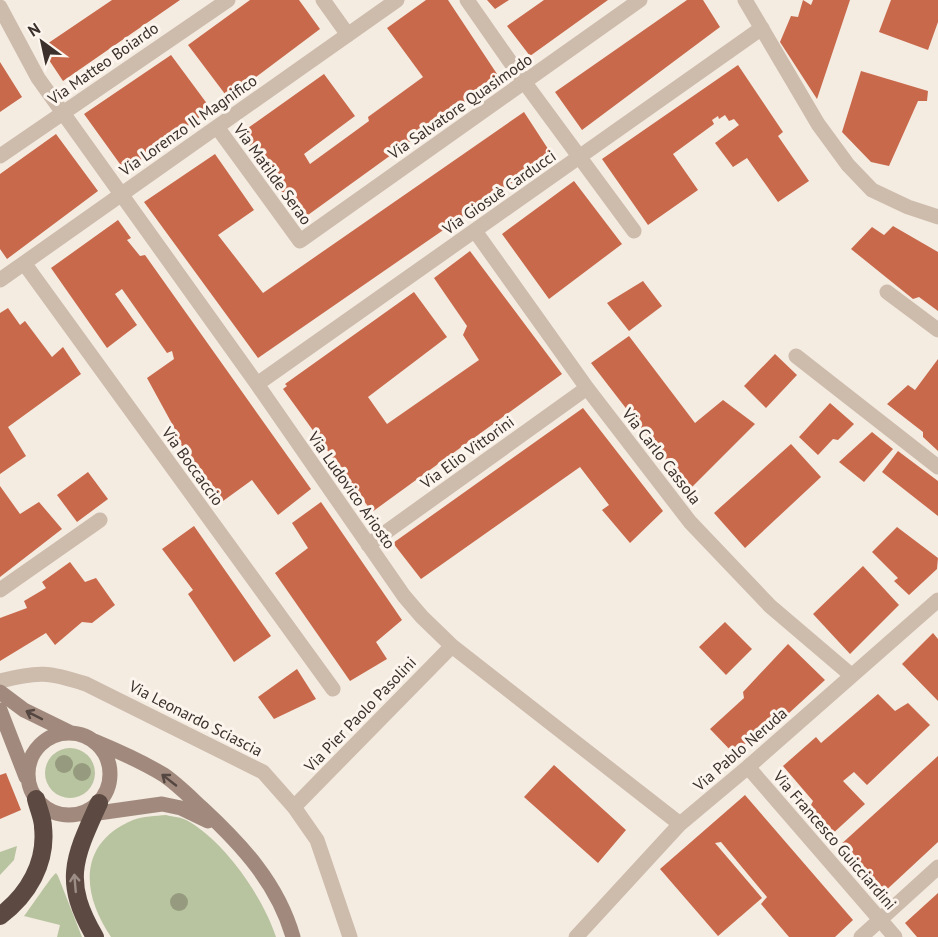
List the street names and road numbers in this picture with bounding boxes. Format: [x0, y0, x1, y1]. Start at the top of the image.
street label: Via Matteo Boiardo [43, 17, 162, 109]
street label: Via Salvatore Quasimodo [383, 49, 536, 164]
street label: Via Lorenzo Il Magnifico [114, 70, 261, 181]
street label: Via Matilde Serao [229, 119, 316, 228]
street label: Via Giosuè Carducci [438, 145, 560, 239]
street label: Via Carlo Cassola [618, 403, 706, 508]
street label: Via Elio Vittorini [415, 411, 518, 493]
street label: Via Boccaccio [157, 422, 228, 509]
street label: Via Ludovico Ariosto [303, 427, 400, 552]
street label: Via Pier Paolo Pasolini [299, 652, 420, 777]
street label: Via Leonardo Sciascia [125, 675, 266, 760]
street label: Via Pablo Neruda [688, 703, 791, 796]
street label: Via Francesco Guicciardini [768, 766, 901, 914]

